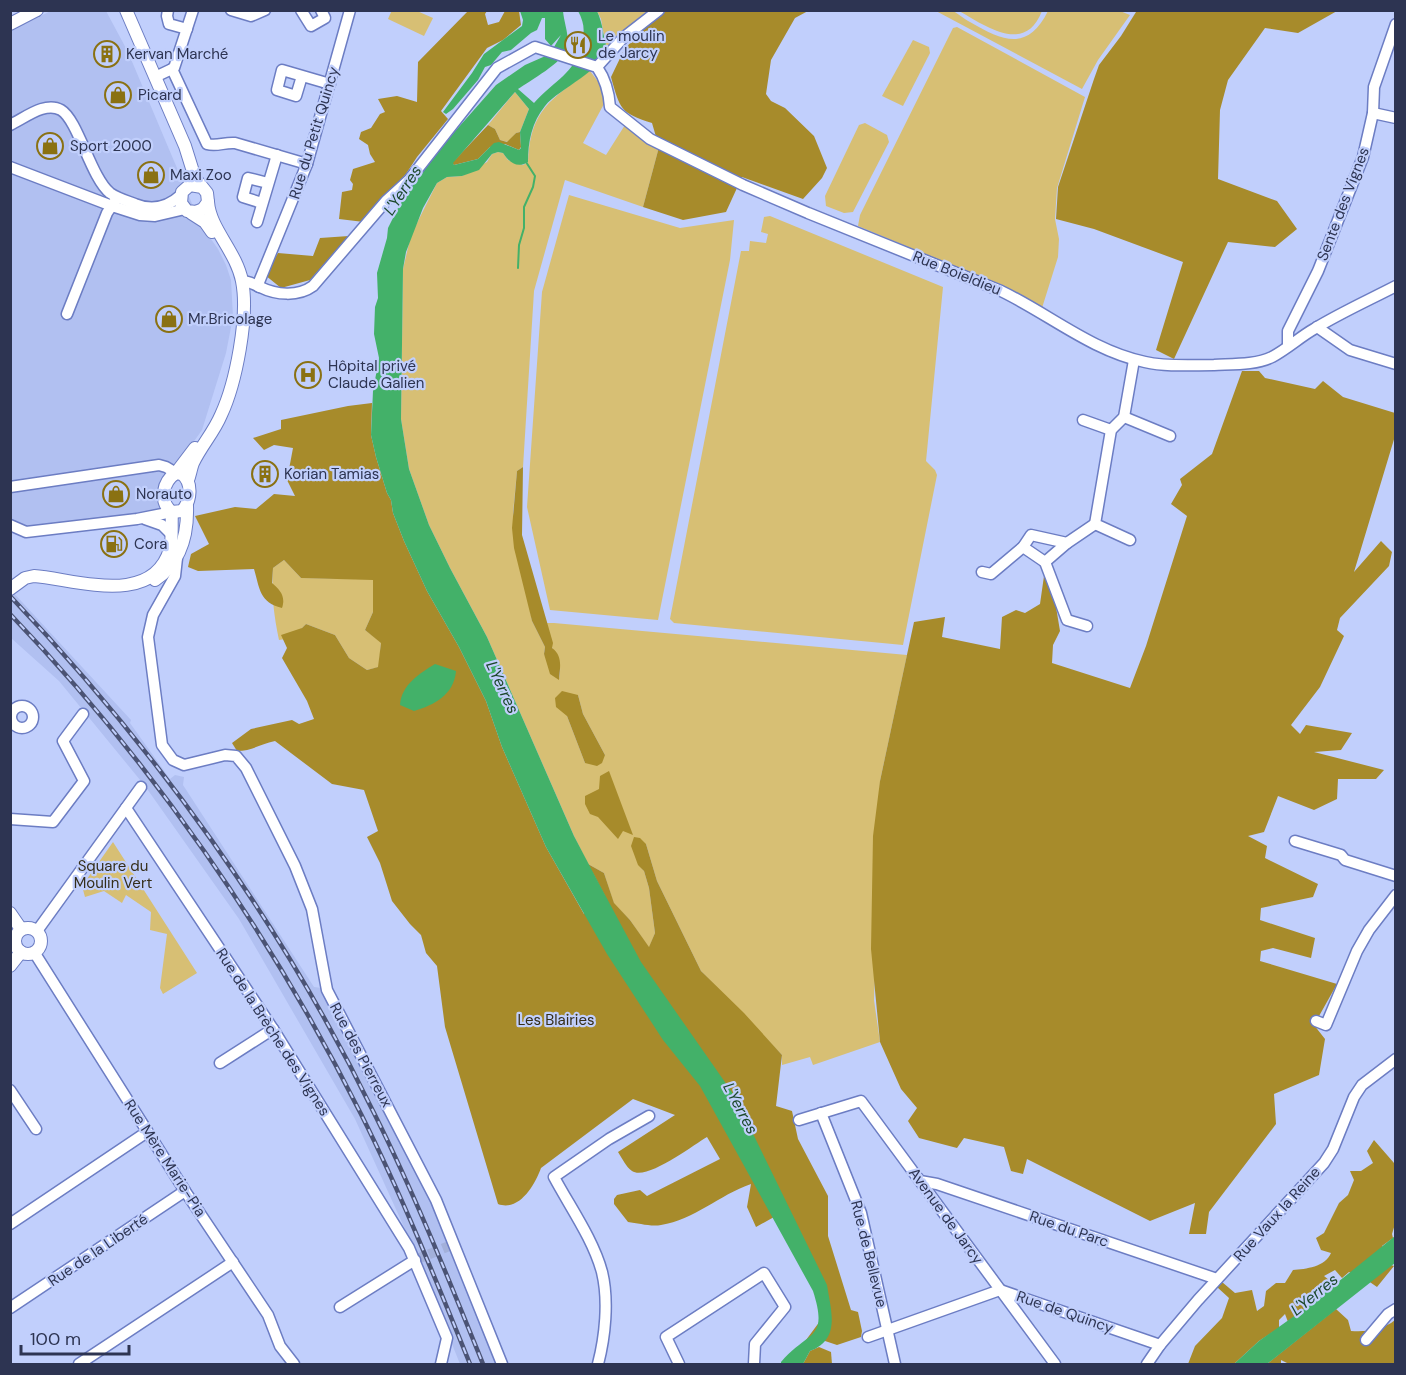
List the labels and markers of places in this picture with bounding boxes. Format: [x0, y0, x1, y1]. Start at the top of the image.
place label: Le moulin de Jarcy [598, 26, 665, 63]
restaurant icon: Le moulin de Jarcy [563, 30, 593, 60]
building icon: Kervan Marché [92, 39, 122, 69]
place label: Kervan Marché [126, 44, 228, 64]
shop icon: Picard [103, 80, 133, 110]
place label: Picard [138, 85, 182, 105]
shop icon: Sport 2000 [35, 131, 65, 161]
place label: Sport 2000 [70, 136, 152, 156]
shop icon: Maxi Zoo [136, 160, 166, 190]
place label: Maxi Zoo [170, 165, 232, 185]
shop icon: Mr.Bricolage [154, 304, 184, 334]
place label: Mr.Bricolage [188, 309, 272, 329]
place label: Hôpital privé Claude Galien [328, 356, 424, 393]
hospital icon: Hôpital privé Claude Galien [293, 360, 323, 390]
building icon: Korian Tamias [250, 459, 280, 489]
place label: Korian Tamias [284, 464, 379, 484]
shop icon: Norauto [101, 479, 131, 509]
place label: Norauto [136, 484, 192, 504]
fuel station icon: Cora [99, 529, 129, 559]
place label: Cora [134, 534, 167, 554]

